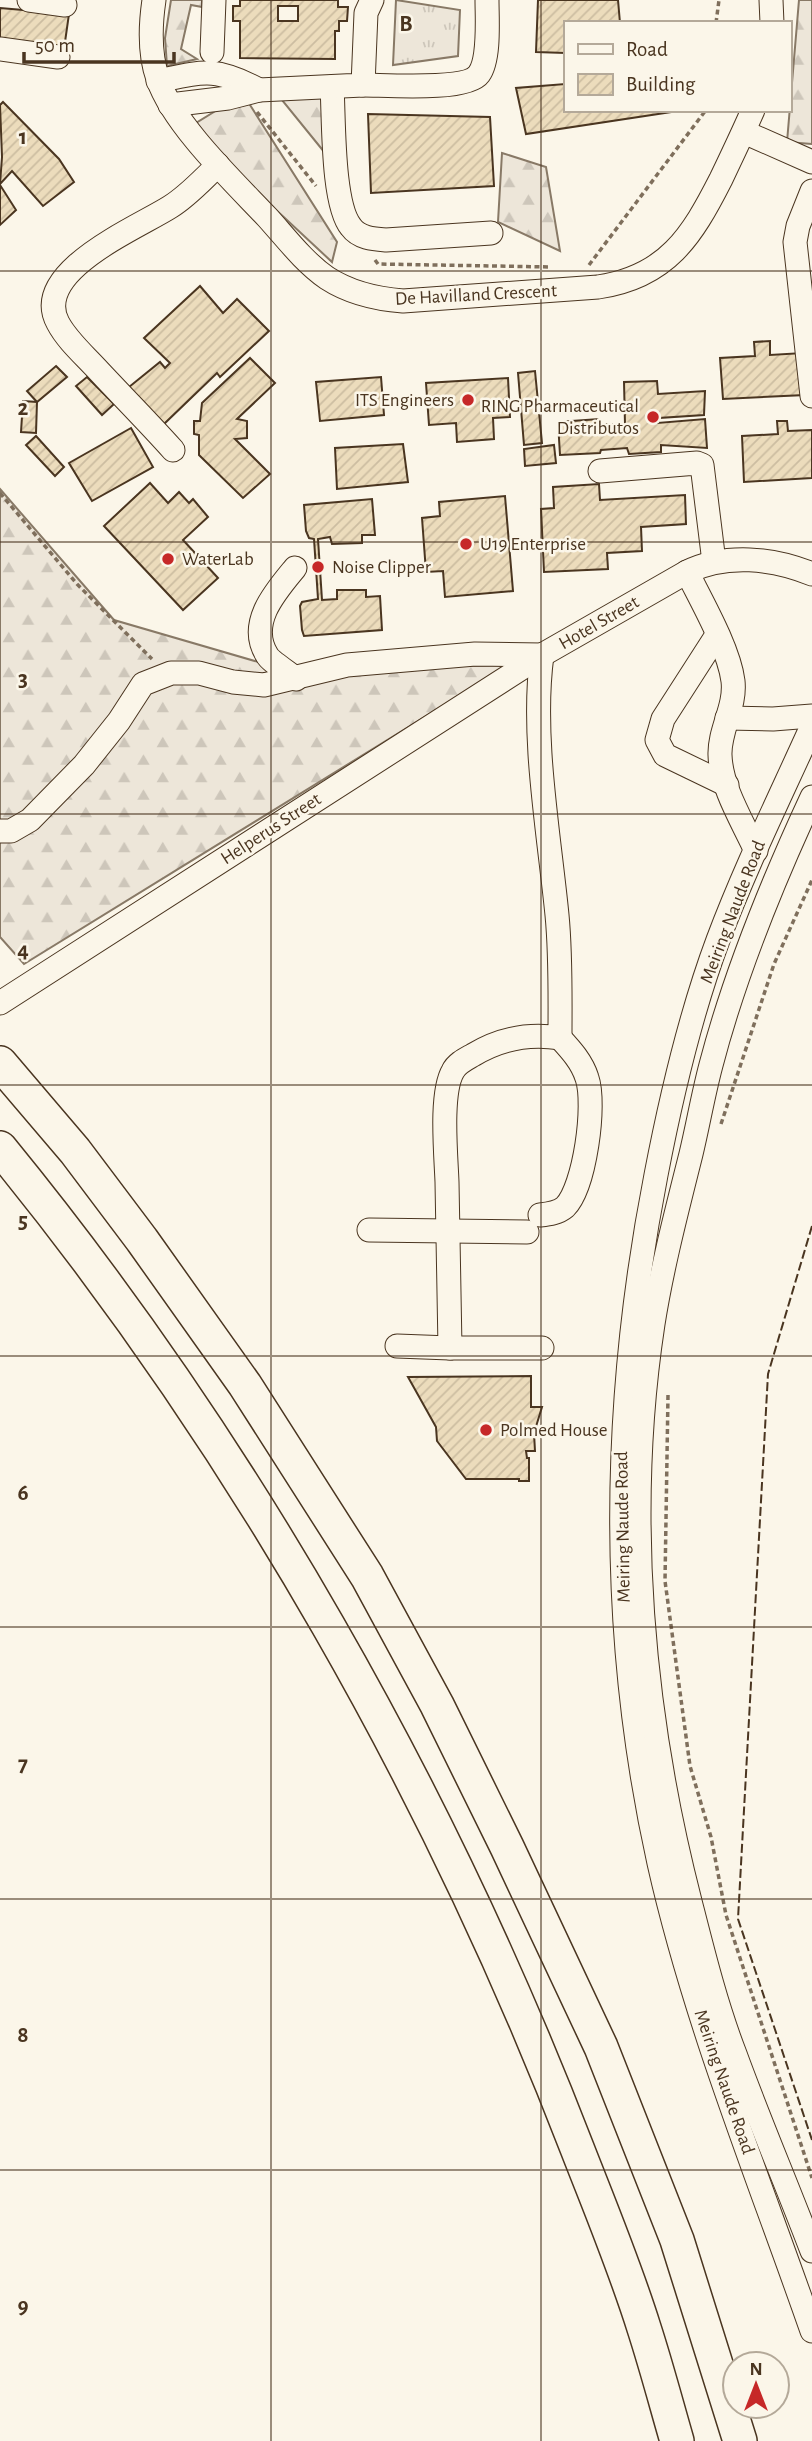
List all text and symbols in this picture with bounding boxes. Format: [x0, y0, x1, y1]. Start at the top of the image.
text: B [399, 13, 413, 36]
scale bar [24, 21, 175, 65]
legend [564, 21, 791, 112]
text: 50 m [35, 35, 75, 56]
text: Road [626, 39, 668, 60]
text: Building [626, 74, 696, 95]
text: 1 [19, 126, 27, 149]
street label: De Havilland Crescent [395, 281, 557, 309]
place label: ITS Engineers [355, 391, 454, 410]
marker: ITS Engineers [460, 392, 476, 408]
text: 2 [18, 397, 29, 420]
place label: RING Pharmaceutical Distributos [481, 397, 639, 438]
marker: RING Pharmaceutical Distributos [645, 409, 661, 425]
place label: U19 Enterprise [480, 535, 586, 554]
marker: U19 Enterprise [458, 536, 474, 552]
place label: WaterLab [182, 550, 254, 569]
marker: WaterLab [160, 551, 176, 567]
place label: Noise Clipper [332, 558, 431, 577]
marker: Noise Clipper [310, 559, 326, 575]
street label: Hotel Street [556, 593, 642, 653]
text: 3 [18, 668, 28, 691]
street label: Helperus Street [218, 790, 324, 868]
street label: Meiring Naude Road [697, 838, 769, 986]
text: 4 [17, 939, 29, 962]
text: 5 [18, 1210, 28, 1233]
place label: Polmed House [500, 1421, 607, 1440]
marker: Polmed House [478, 1422, 494, 1438]
street label: Meiring Naude Road [612, 1451, 634, 1603]
text: 6 [17, 1482, 29, 1505]
text: 7 [18, 1753, 28, 1776]
street label: Meiring Naude Road [690, 2007, 758, 2157]
text: 8 [17, 2024, 29, 2047]
text: 9 [17, 2295, 29, 2318]
north arrow [721, 2350, 791, 2420]
text: N [749, 2360, 763, 2379]

